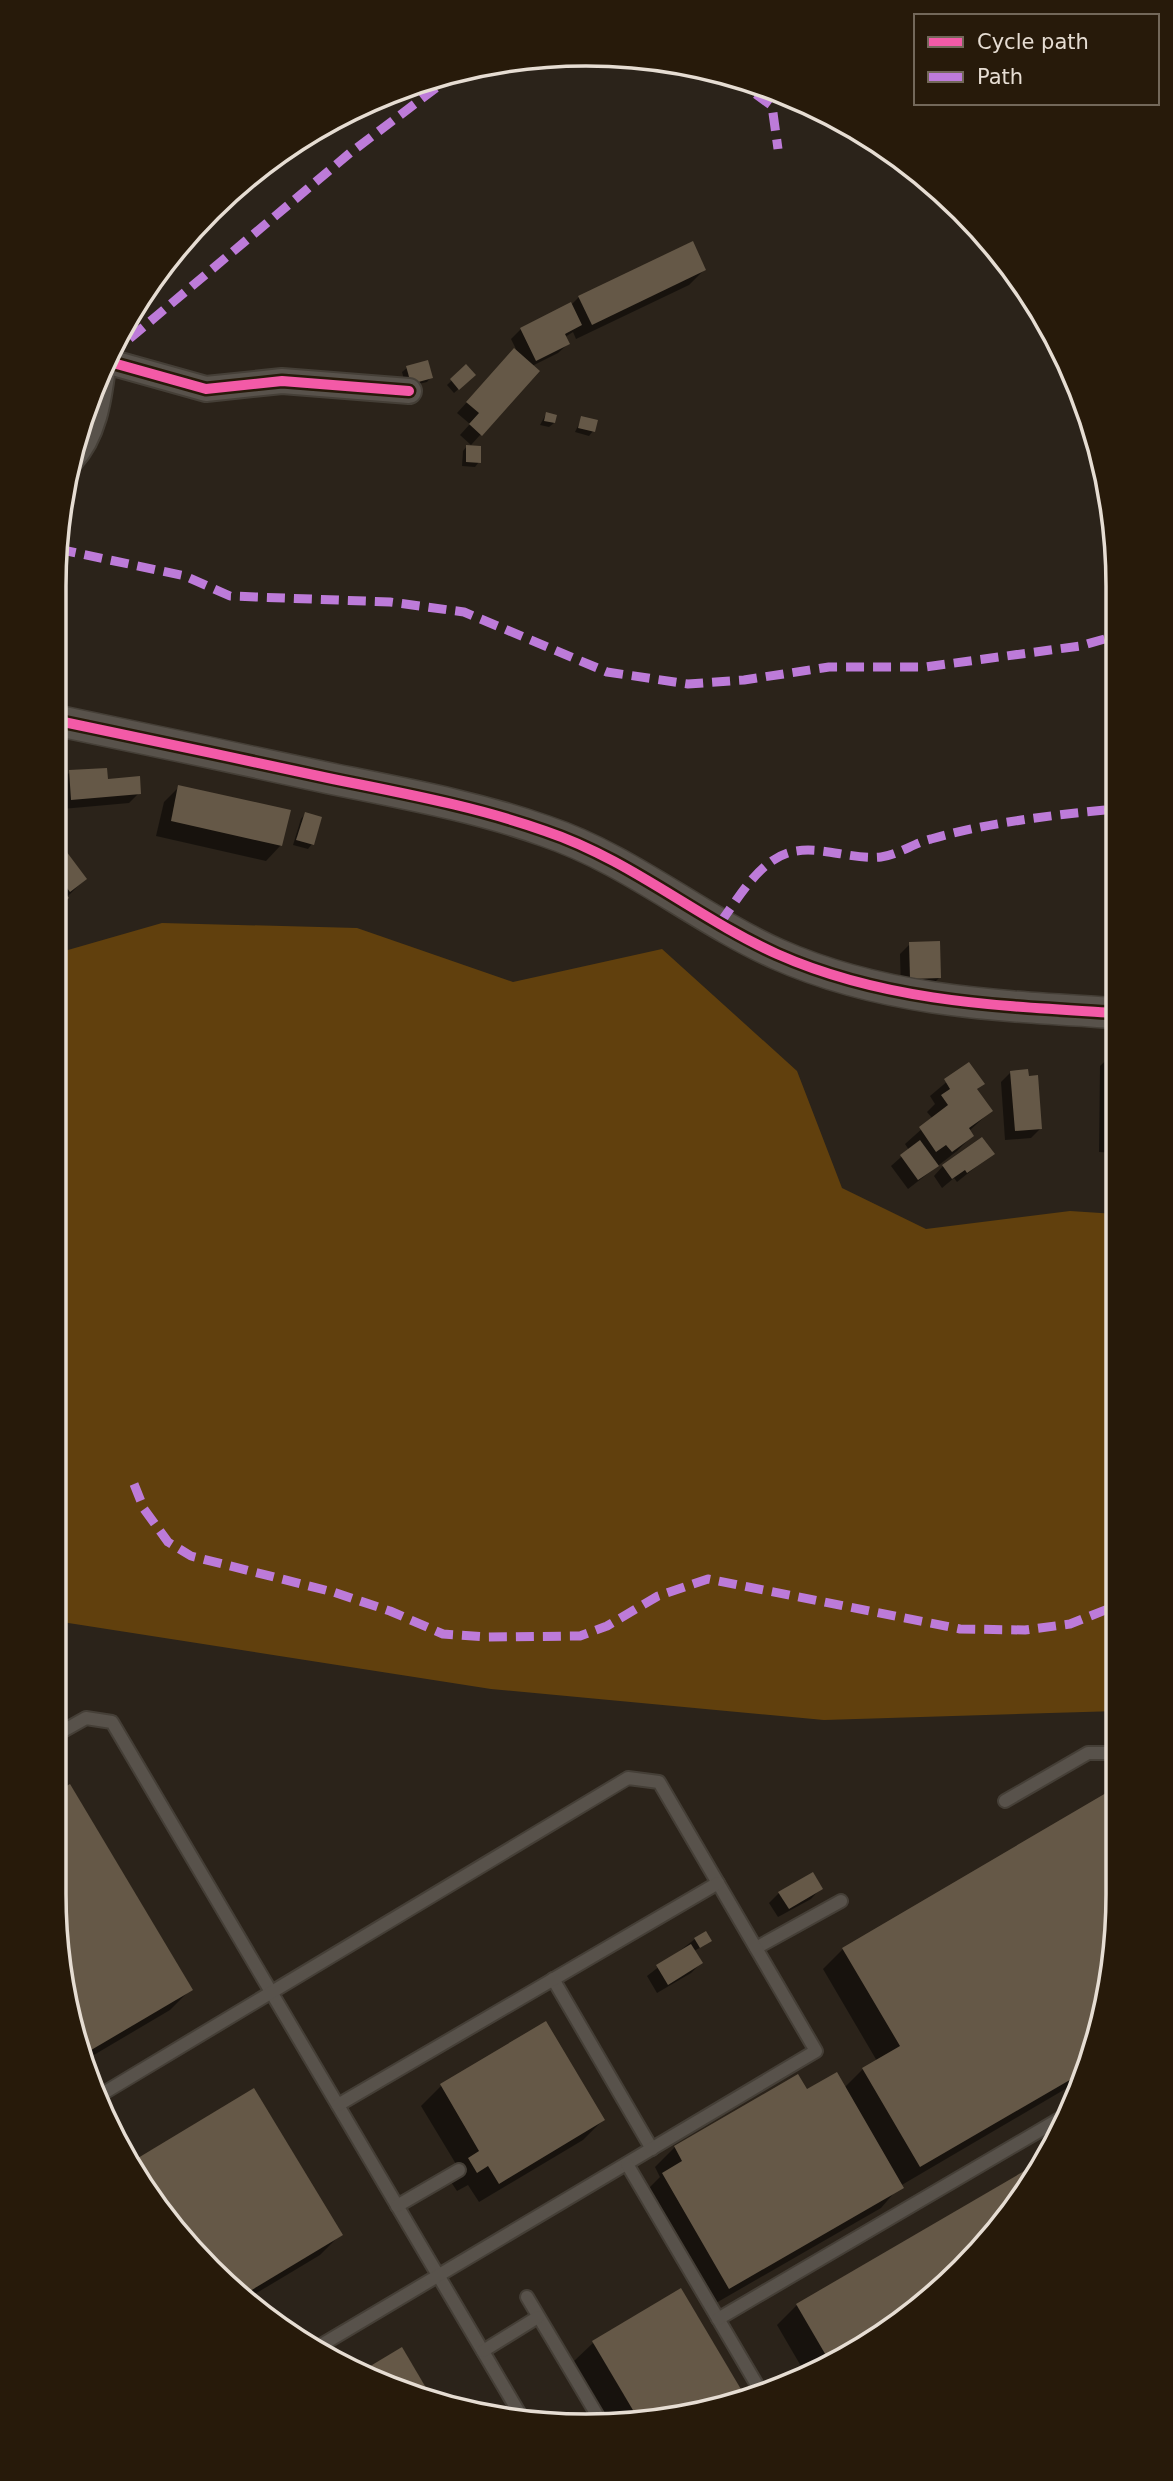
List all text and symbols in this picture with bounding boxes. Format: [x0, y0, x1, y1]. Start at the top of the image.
legend [914, 14, 1159, 105]
text: Cycle path [977, 30, 1089, 54]
text: Path [977, 65, 1023, 89]

